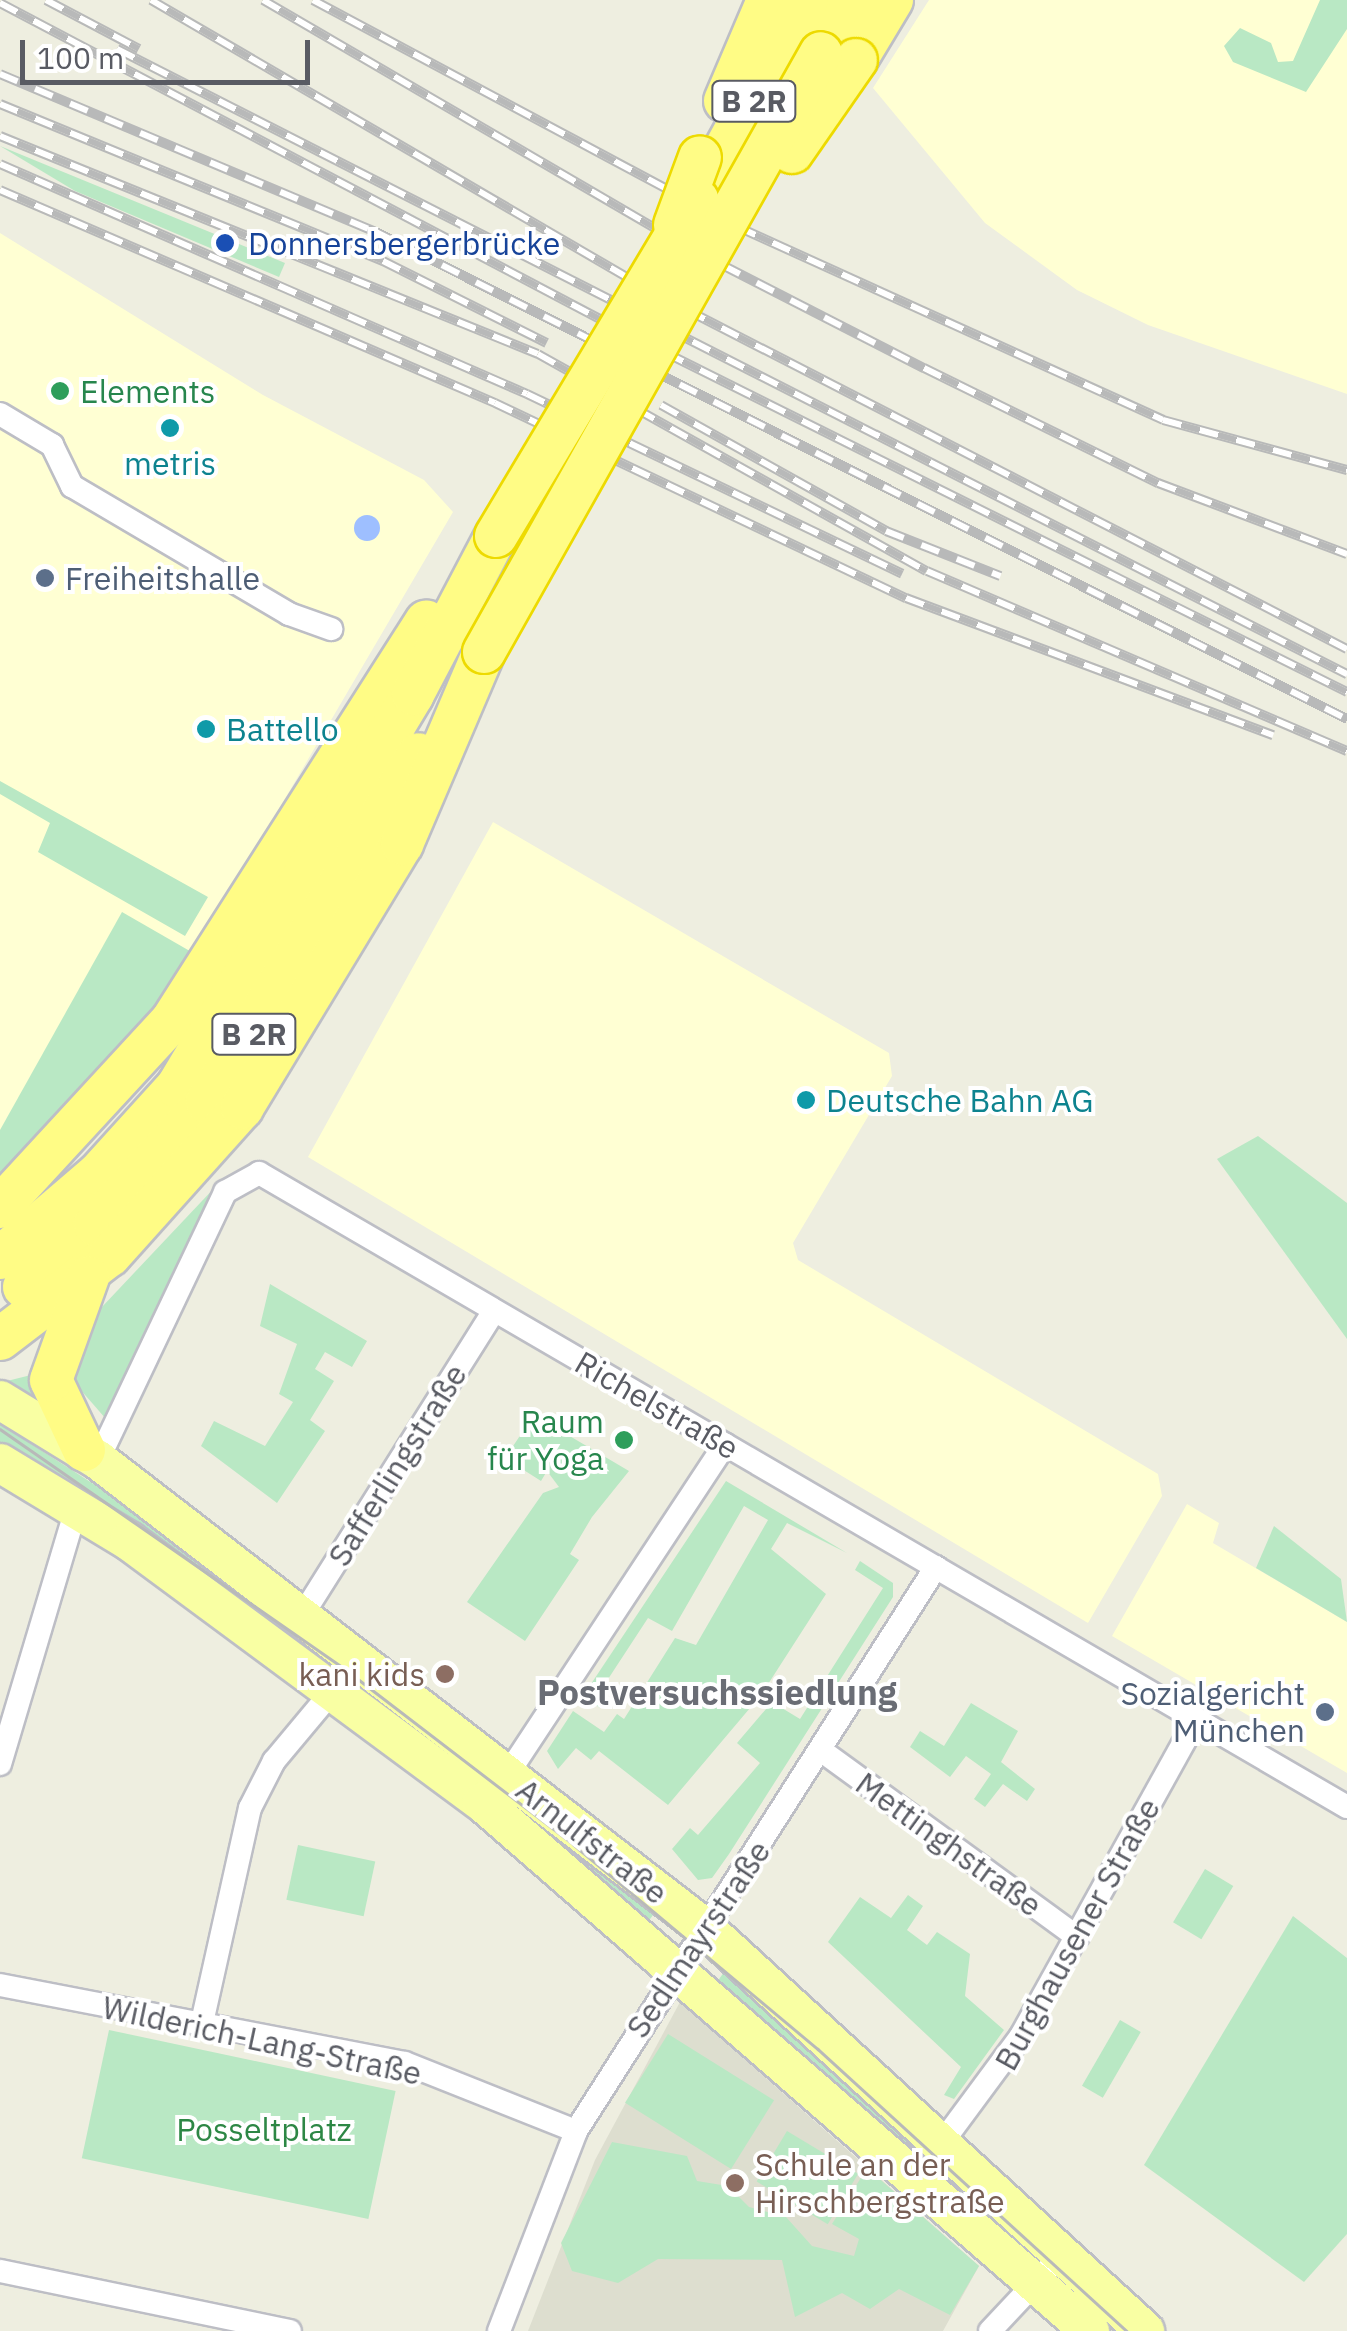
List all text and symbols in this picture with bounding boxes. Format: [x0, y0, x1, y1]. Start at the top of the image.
scale bar [25, 20, 315, 82]
text: 100 m [37, 38, 124, 77]
road number: B 2R [709, 76, 799, 126]
place label: Donnersbergerbrücke [248, 224, 560, 262]
marker: Donnersbergerbrücke [212, 230, 238, 256]
place label: Elements [80, 372, 215, 410]
marker: Elements [49, 380, 71, 402]
marker: metris [159, 417, 181, 439]
place label: metris [124, 444, 216, 482]
place label: Freiheitshalle [65, 559, 260, 597]
marker: Freiheitshalle [34, 567, 56, 589]
place label: Battello [226, 710, 339, 748]
marker: Battello [195, 718, 217, 740]
road number: B 2R [209, 1009, 299, 1059]
place label: Deutsche Bahn AG [826, 1081, 1094, 1119]
marker: Deutsche Bahn AG [795, 1089, 817, 1111]
street label: Richelstraße [568, 1343, 746, 1467]
street label: Safferlingstraße [320, 1357, 474, 1573]
place label: Raum für Yoga [487, 1403, 604, 1478]
marker: Raum für Yoga [613, 1429, 635, 1451]
place label: kani kids [298, 1655, 425, 1693]
marker: kani kids [434, 1663, 456, 1685]
district label: Postversuchssiedlung [537, 1671, 897, 1713]
place label: Sozialgericht München [1120, 1675, 1305, 1750]
marker: Sozialgericht München [1314, 1701, 1336, 1723]
street label: Mettinghstraße [849, 1764, 1049, 1924]
street label: Arnulfstraße [509, 1770, 675, 1912]
street label: Burghausener Straße [986, 1791, 1168, 2077]
street label: Sedlmayrstraße [618, 1833, 778, 2045]
street label: Wilderich-Lang-Straße [99, 1987, 425, 2093]
park label: Posseltplatz [176, 2110, 352, 2148]
place label: Schule an der Hirschbergstraße [755, 2146, 1005, 2221]
marker: Schule an der Hirschbergstraße [724, 2172, 746, 2194]

